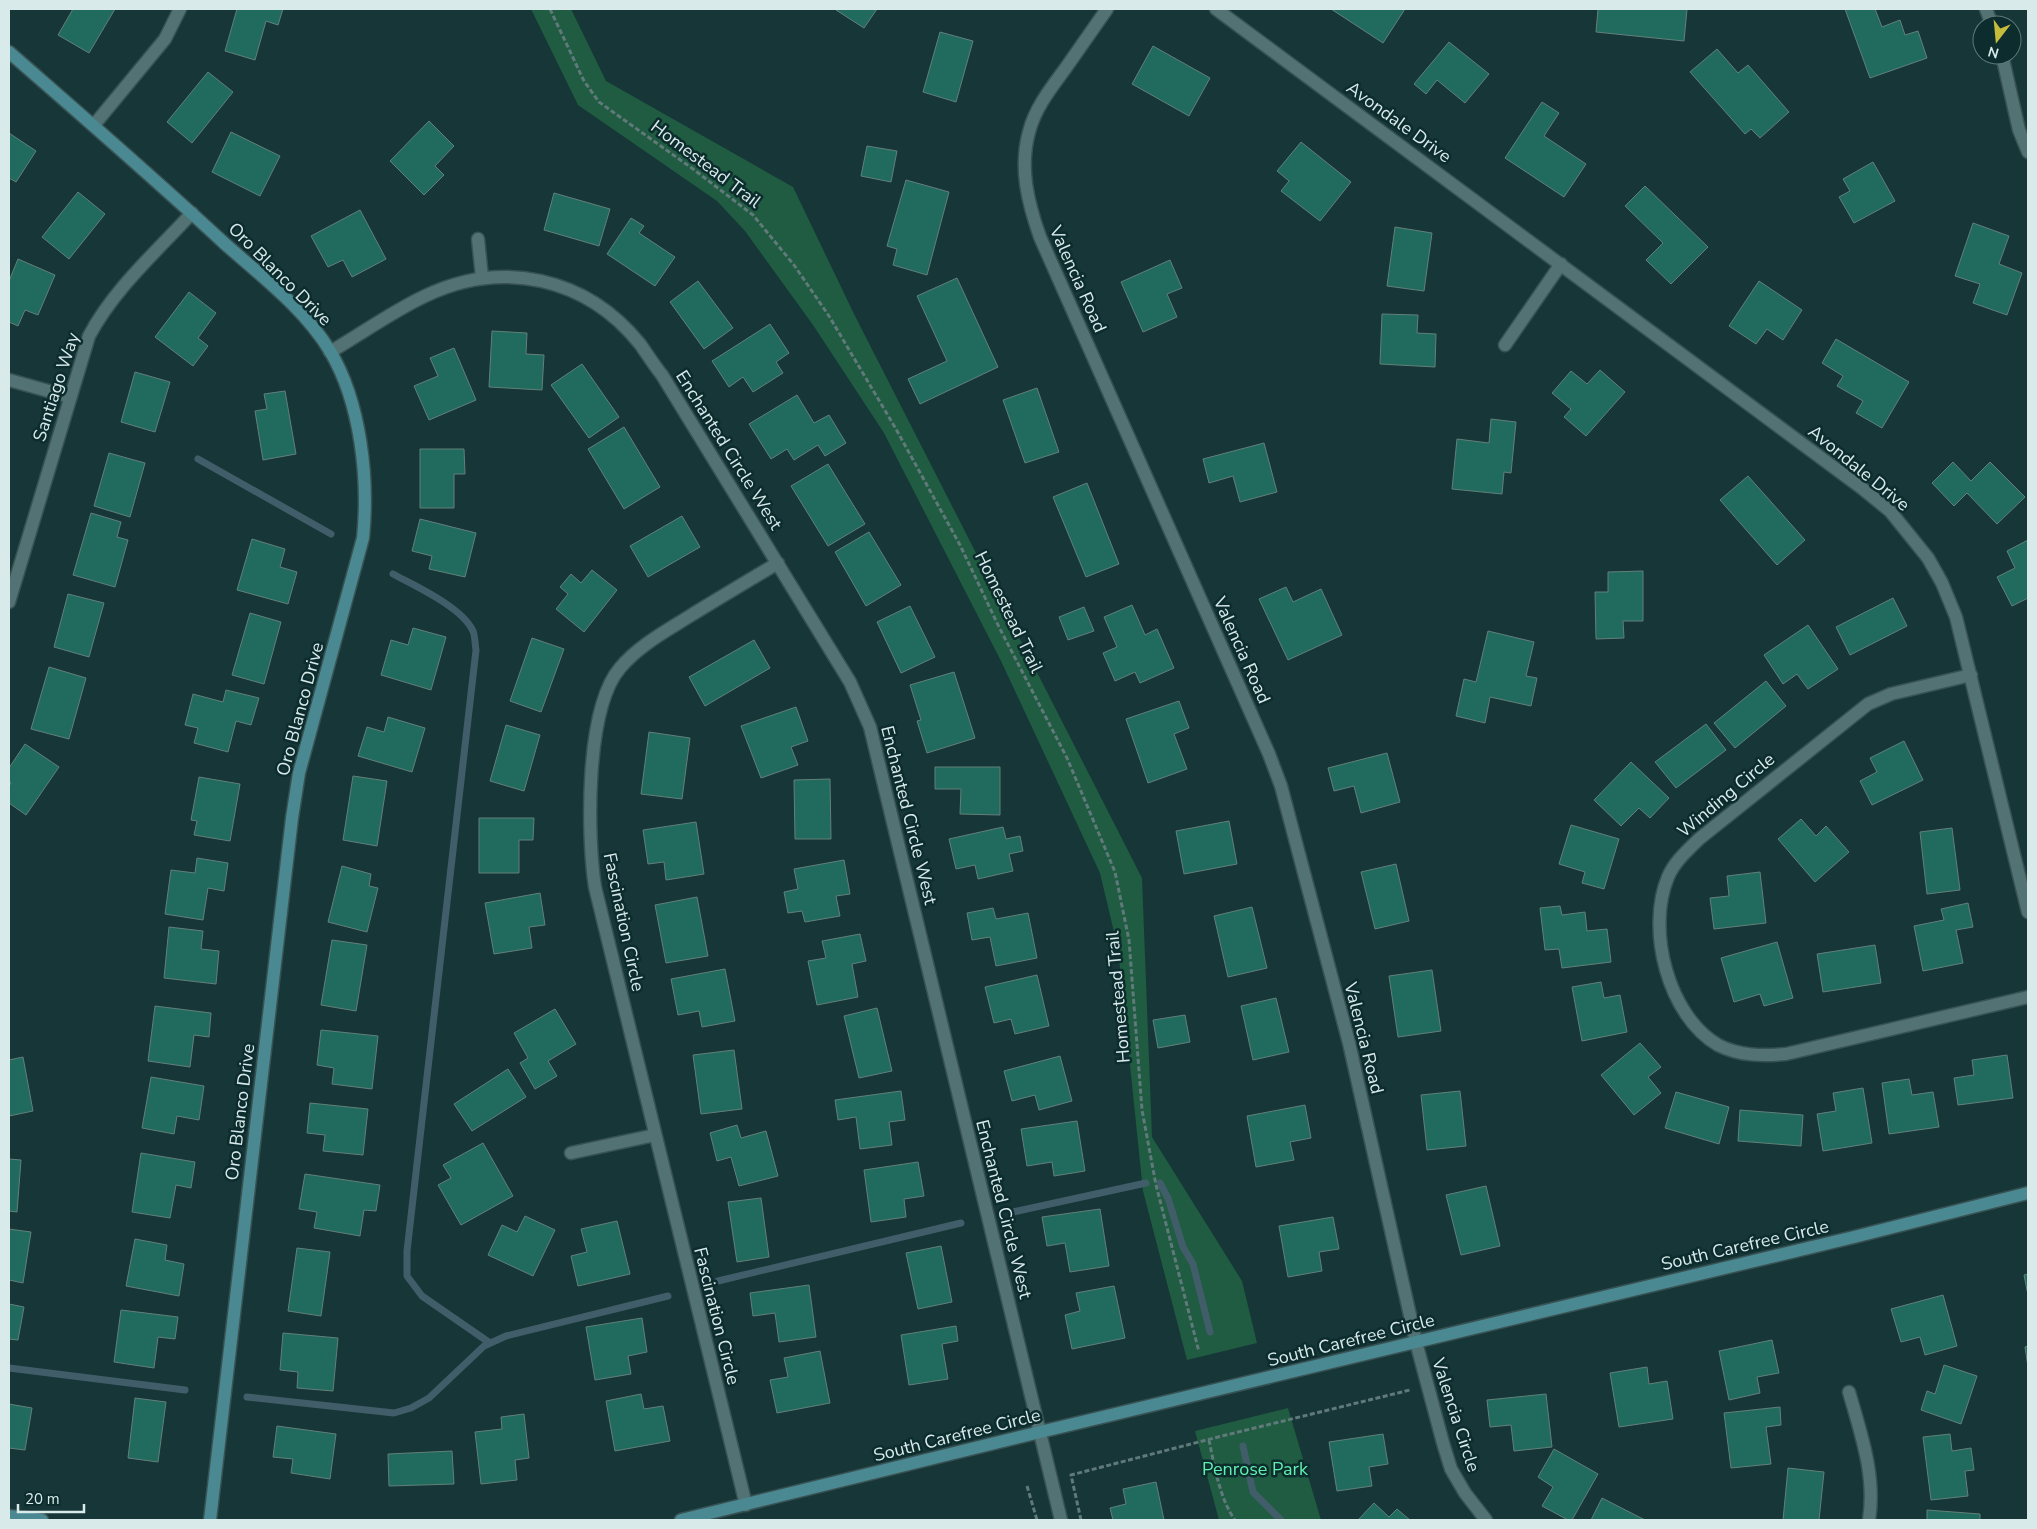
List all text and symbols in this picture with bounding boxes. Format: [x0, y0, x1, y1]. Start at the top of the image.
north arrow [1972, 15, 2022, 65]
text: N [1986, 41, 2001, 63]
street label: Avondale Drive [1342, 76, 1456, 168]
street label: Homestead Trail [646, 115, 767, 214]
street label: Oro Blanco Drive [223, 217, 337, 331]
street label: Valencia Road [1043, 221, 1112, 336]
street label: Santiago Way [27, 329, 85, 445]
street label: Enchanted Circle West [670, 366, 788, 535]
street label: Avondale Drive [1803, 420, 1915, 516]
street label: Homestead Trail [969, 547, 1049, 677]
street label: Valencia Road [1207, 592, 1276, 707]
street label: Oro Blanco Drive [271, 639, 329, 779]
street label: Enchanted Circle West [875, 723, 943, 908]
street label: Winding Circle [1672, 747, 1780, 843]
street label: Fascination Circle [598, 851, 650, 993]
street label: Homestead Trail [1100, 929, 1136, 1064]
street label: Valencia Road [1338, 979, 1389, 1096]
street label: Oro Blanco Drive [220, 1042, 260, 1182]
street label: Enchanted Circle West [970, 1117, 1038, 1302]
street label: South Carefree Circle [1659, 1214, 1831, 1276]
street label: Fascination Circle [688, 1245, 746, 1387]
street label: South Carefree Circle [1265, 1308, 1437, 1372]
street label: Valencia Circle [1426, 1354, 1486, 1475]
street label: South Carefree Circle [871, 1403, 1043, 1467]
park label: Penrose Park [1202, 1457, 1309, 1481]
scale bar [18, 1482, 84, 1514]
text: 20 m [25, 1489, 60, 1509]

